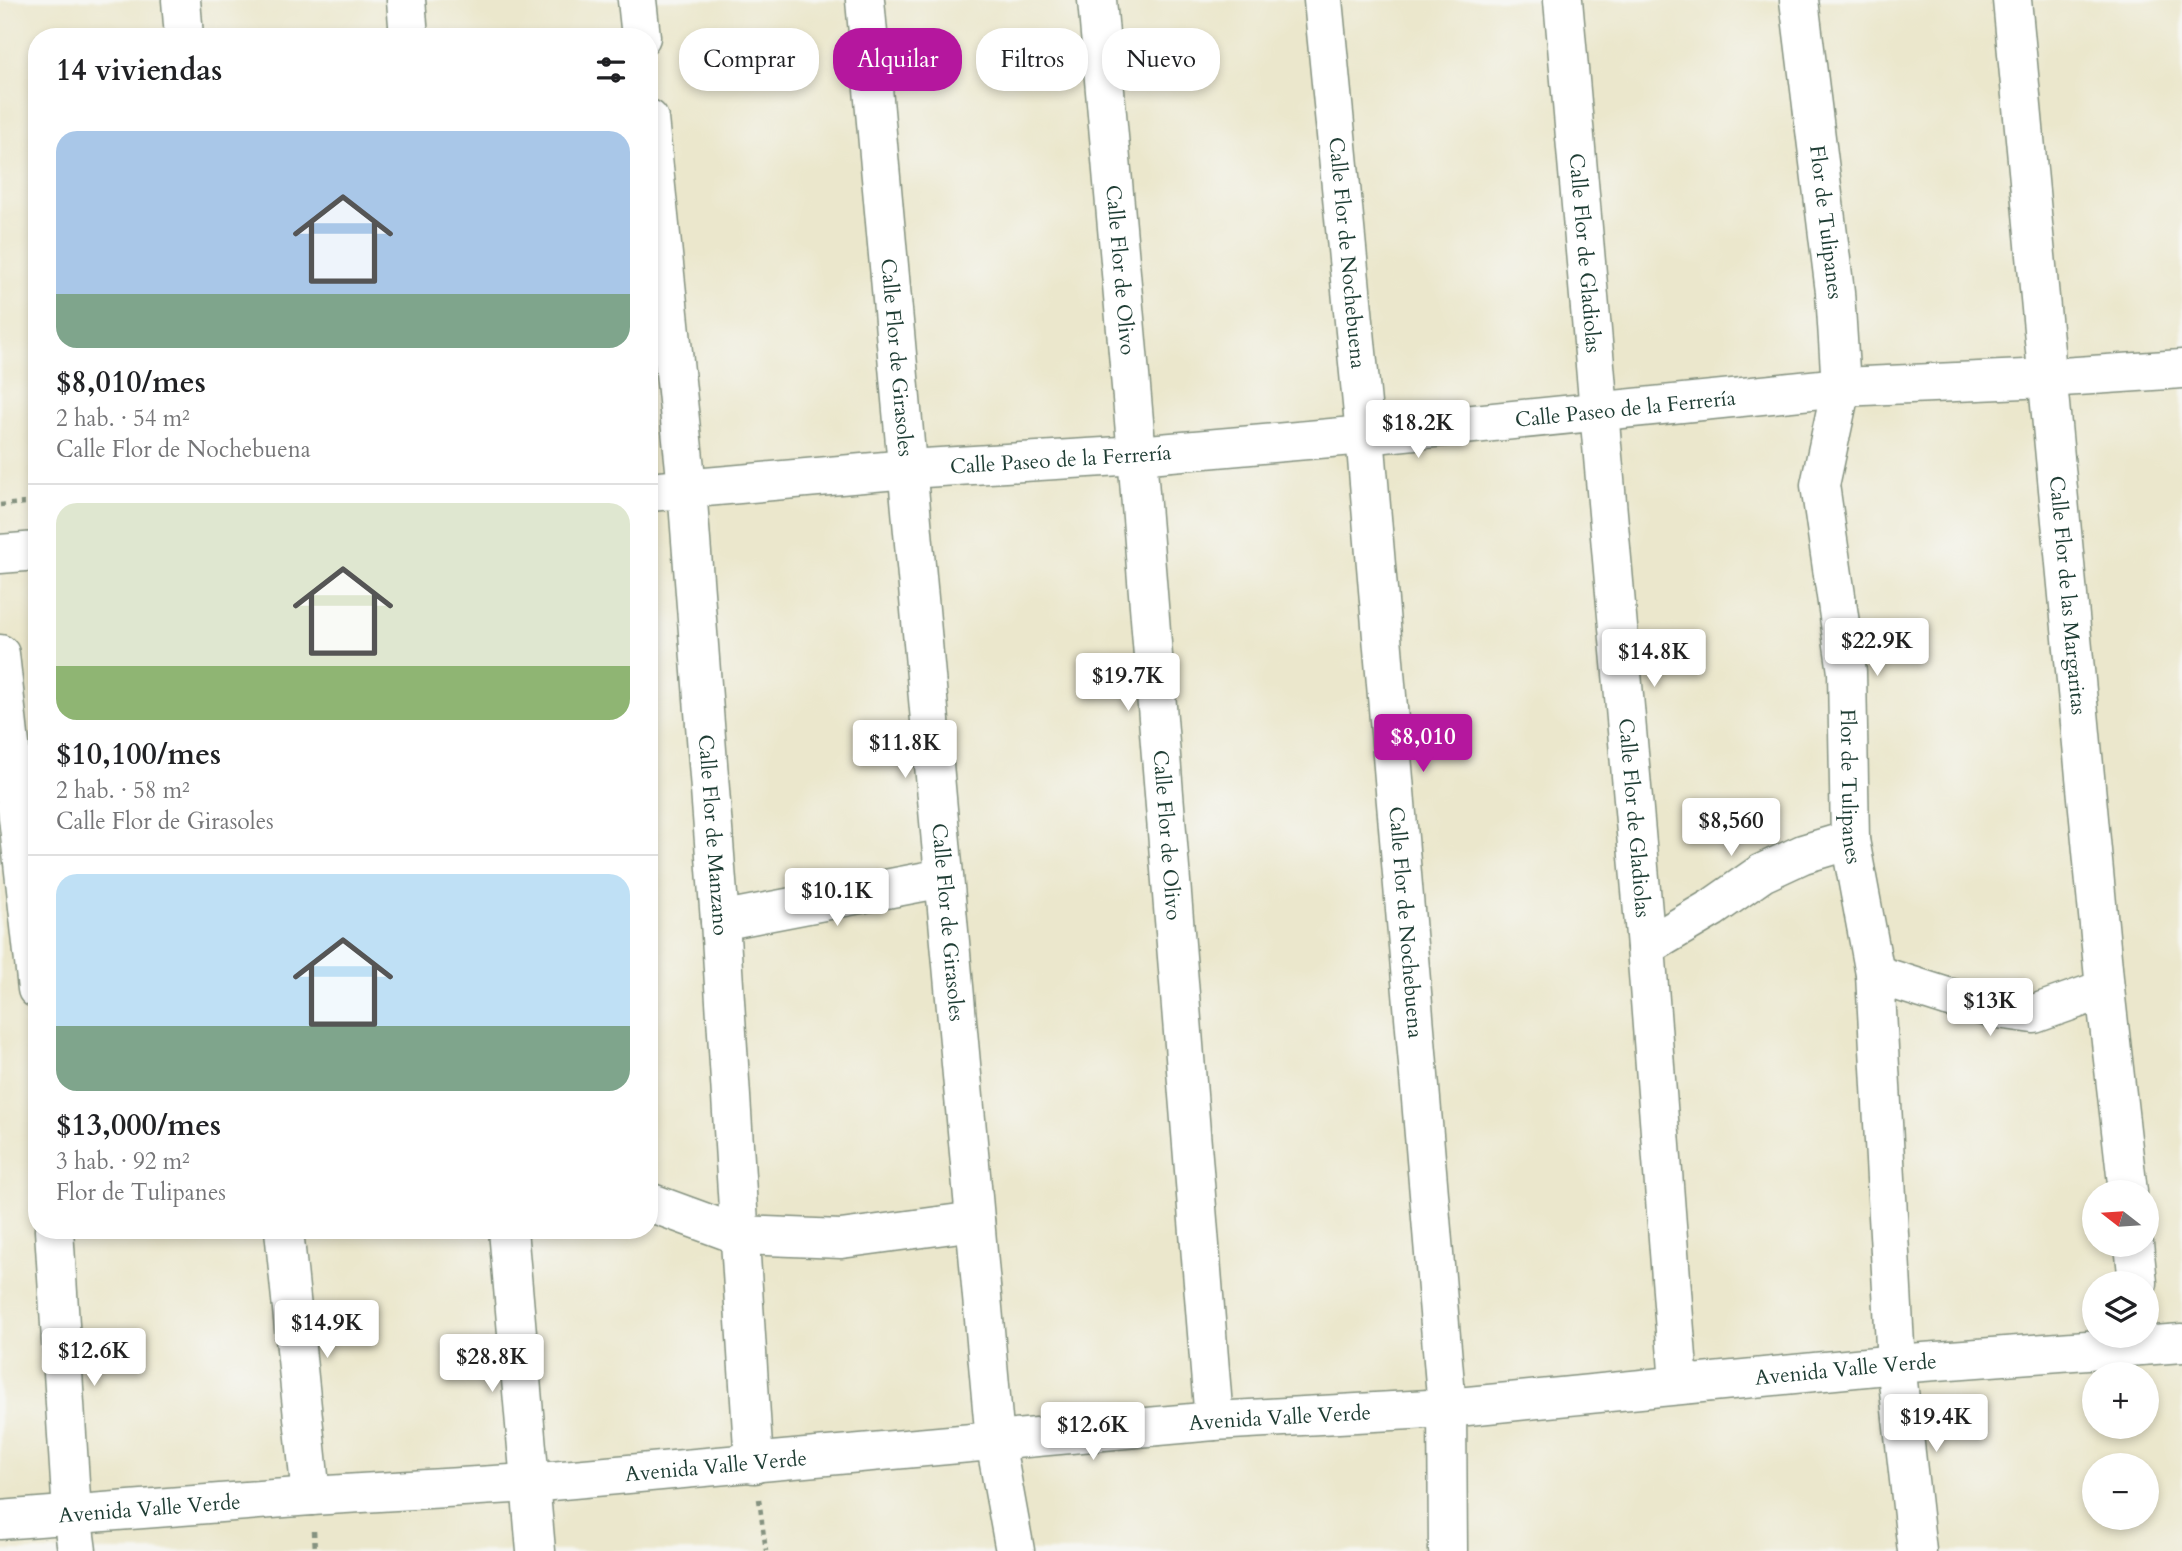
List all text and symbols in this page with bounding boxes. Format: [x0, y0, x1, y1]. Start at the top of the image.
chip: Comprar [679, 28, 819, 91]
chip: Alquilar [833, 28, 962, 91]
chip: Filtros [976, 28, 1088, 91]
chip: Nuevo [1102, 28, 1220, 91]
text: 14 viviendas [56, 50, 222, 91]
icon: filters [592, 51, 630, 89]
street label: Calle Flor de Nochebuena [1321, 136, 1373, 370]
street label: Flor de Tulipanes [1802, 144, 1849, 300]
street label: Calle Flor de Gladiolas [1561, 152, 1608, 354]
icon: home [280, 176, 406, 302]
street label: Calle Flor de Olivo [1098, 184, 1142, 356]
street label: Calle Flor de Girasoles [873, 257, 920, 458]
text: $8,010/mes [56, 362, 206, 403]
street label: Calle Paseo de la Ferrería [1514, 384, 1737, 435]
pin: $18.2K [1361, 400, 1475, 460]
text: 2 hab. · 54 m² [56, 403, 190, 434]
text: $18.2K [1382, 407, 1454, 438]
text: Calle Flor de Nochebuena [56, 434, 311, 465]
street label: Calle Paseo de la Ferrería [949, 438, 1173, 481]
street label: Calle Flor de las Margaritas [2042, 474, 2093, 716]
icon: home [280, 548, 406, 674]
pin: $22.9K [1820, 618, 1934, 678]
text: $22.9K [1841, 625, 1913, 656]
pin: $14.8K [1597, 630, 1711, 689]
text: $14.8K [1618, 636, 1690, 667]
pin: $19.7K [1071, 654, 1185, 713]
text: $19.7K [1092, 660, 1164, 691]
street label: Flor de Tulipanes [1833, 709, 1868, 866]
pin: $8,010 [1366, 714, 1480, 774]
street label: Calle Flor de Gladiolas [1611, 717, 1657, 919]
pin: $11.8K [848, 720, 962, 780]
text: $8,010 [1390, 721, 1456, 752]
text: $11.8K [869, 727, 941, 758]
street label: Calle Flor de Manzano [691, 733, 735, 937]
text: $10,100/mes [56, 734, 221, 775]
street label: Calle Flor de Olivo [1146, 749, 1188, 921]
text: 2 hab. · 58 m² [56, 775, 190, 806]
pin: $8,560 [1674, 798, 1788, 858]
street label: Calle Flor de Nochebuena [1381, 805, 1430, 1039]
text: $8,560 [1698, 805, 1764, 836]
text: Calle Flor de Girasoles [56, 806, 274, 837]
street label: Calle Flor de Girasoles [924, 822, 971, 1023]
pin: $10.1K [780, 869, 894, 928]
text: $10.1K [801, 875, 873, 906]
icon: home [280, 919, 406, 1045]
pin: $13K [1949, 978, 2031, 1038]
text: $13K [1963, 985, 2017, 1016]
text: $13,000/mes [56, 1105, 221, 1146]
text: 3 hab. · 92 m² [56, 1146, 190, 1177]
text: Flor de Tulipanes [56, 1177, 226, 1208]
north arrow [2082, 1180, 2160, 1256]
map controls [2082, 1180, 2159, 1530]
button: layers [2082, 1271, 2159, 1348]
pin: $14.9K [270, 1300, 384, 1360]
text: $14.9K [291, 1307, 363, 1338]
pin: $12.6K [37, 1328, 151, 1388]
pin: $28.8K [435, 1334, 549, 1394]
text: $12.6K [58, 1335, 130, 1366]
text: $28.8K [456, 1341, 528, 1372]
street label: Avenida Valle Verde [1753, 1347, 1938, 1393]
button: + [2082, 1362, 2159, 1439]
pin: $19.4K [1879, 1394, 1993, 1454]
street label: Avenida Valle Verde [1187, 1398, 1372, 1438]
text: $19.4K [1900, 1401, 1972, 1432]
pin: $12.6K [1036, 1402, 1150, 1462]
text: $12.6K [1057, 1409, 1129, 1440]
street label: Avenida Valle Verde [624, 1444, 808, 1489]
button: − [2082, 1453, 2159, 1530]
street label: Avenida Valle Verde [57, 1487, 242, 1530]

